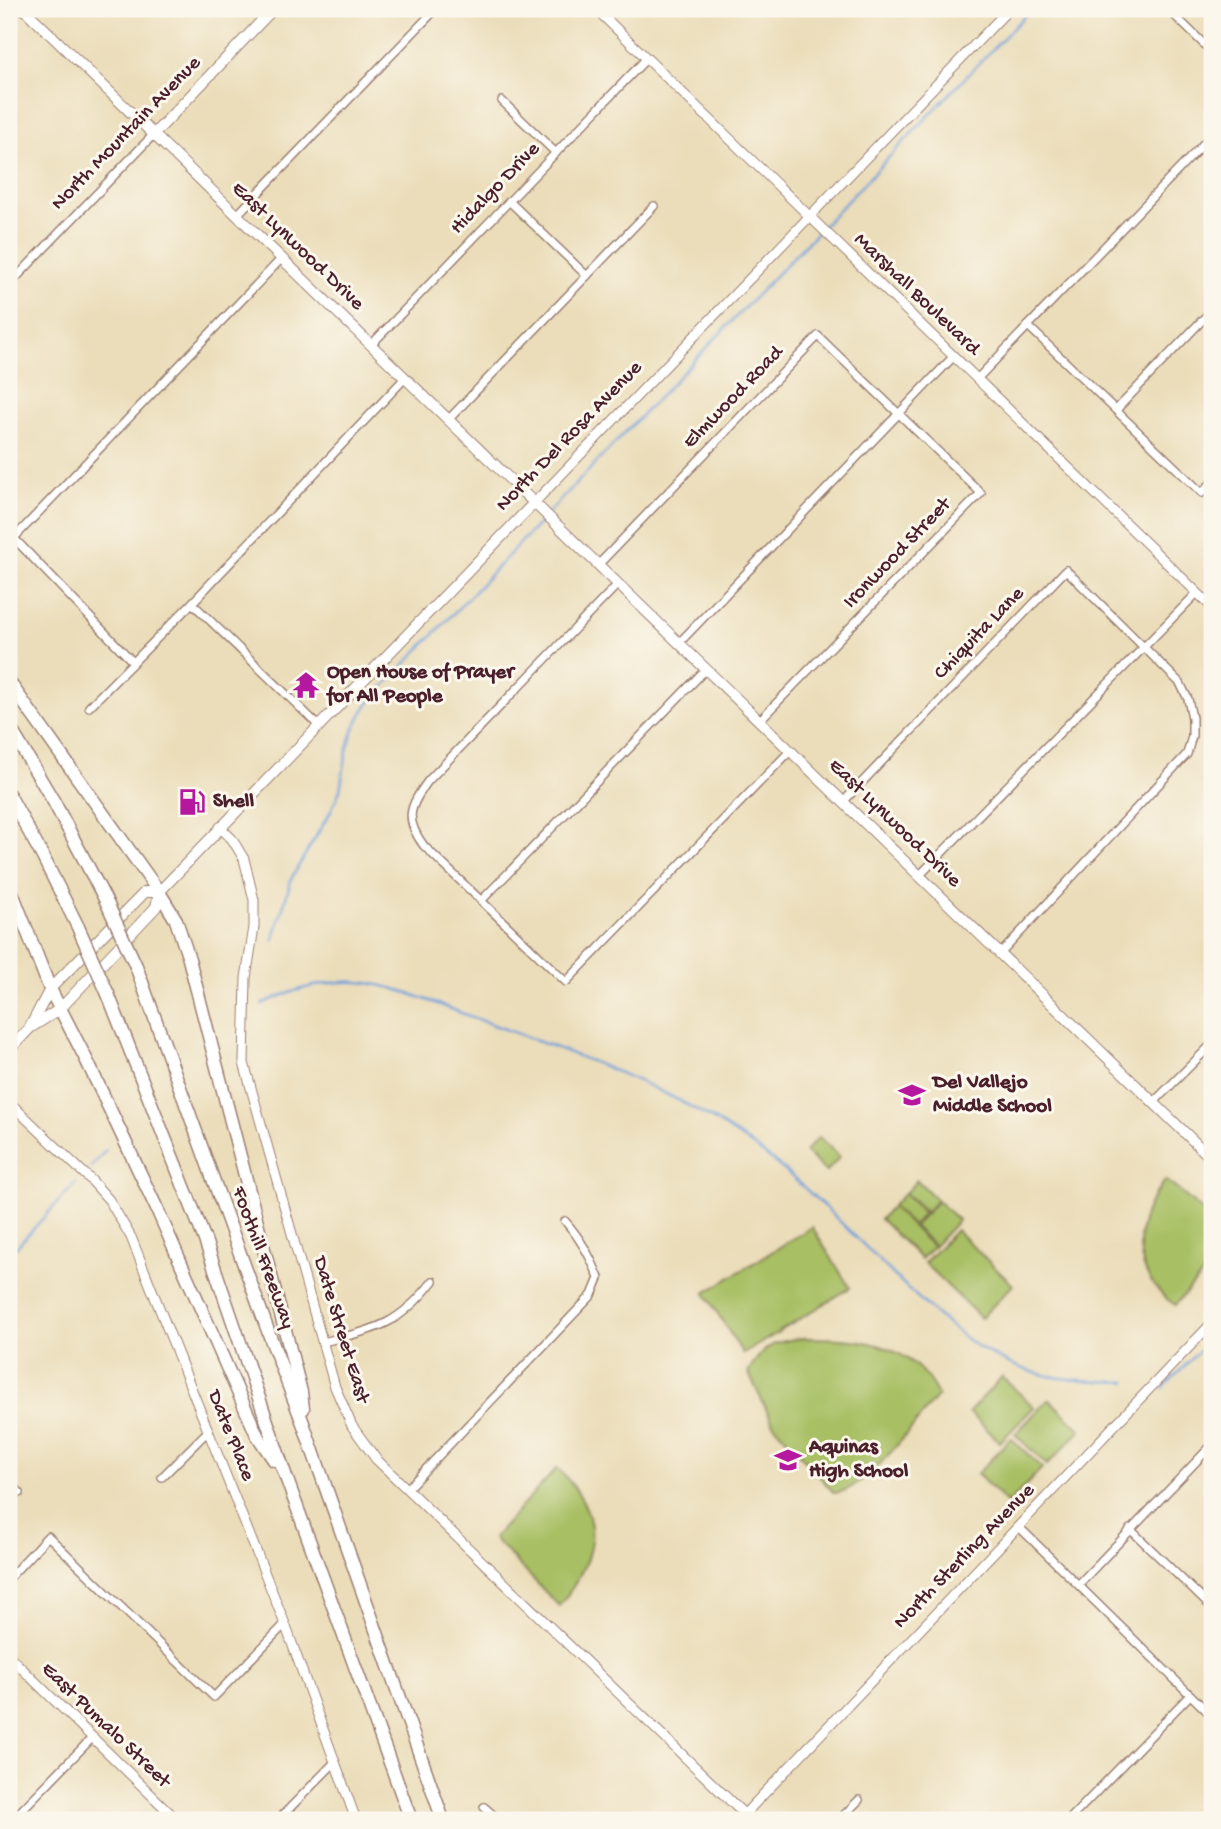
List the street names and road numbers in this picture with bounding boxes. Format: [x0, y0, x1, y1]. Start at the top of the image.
street label: North Mountain Avenue [47, 51, 208, 216]
street label: Hidalgo Drive [446, 137, 547, 240]
street label: East Lynwood Drive [225, 177, 370, 318]
street label: Marshall Boulevard [848, 228, 986, 363]
street label: Elmwood Road [679, 340, 791, 455]
street label: North Del Rosa Avenue [491, 355, 649, 518]
street label: Ironwood Street [839, 492, 959, 615]
street label: Chiquita Lane [929, 581, 1031, 686]
street label: East Lynwood Drive [822, 754, 967, 895]
street label: Foothill Freeway [224, 1183, 299, 1332]
street label: Date Street East [305, 1252, 375, 1409]
street label: Date Place [200, 1385, 260, 1486]
street label: North Sterling Avenue [889, 1478, 1042, 1635]
street label: East Pumalo Street [35, 1658, 177, 1796]

